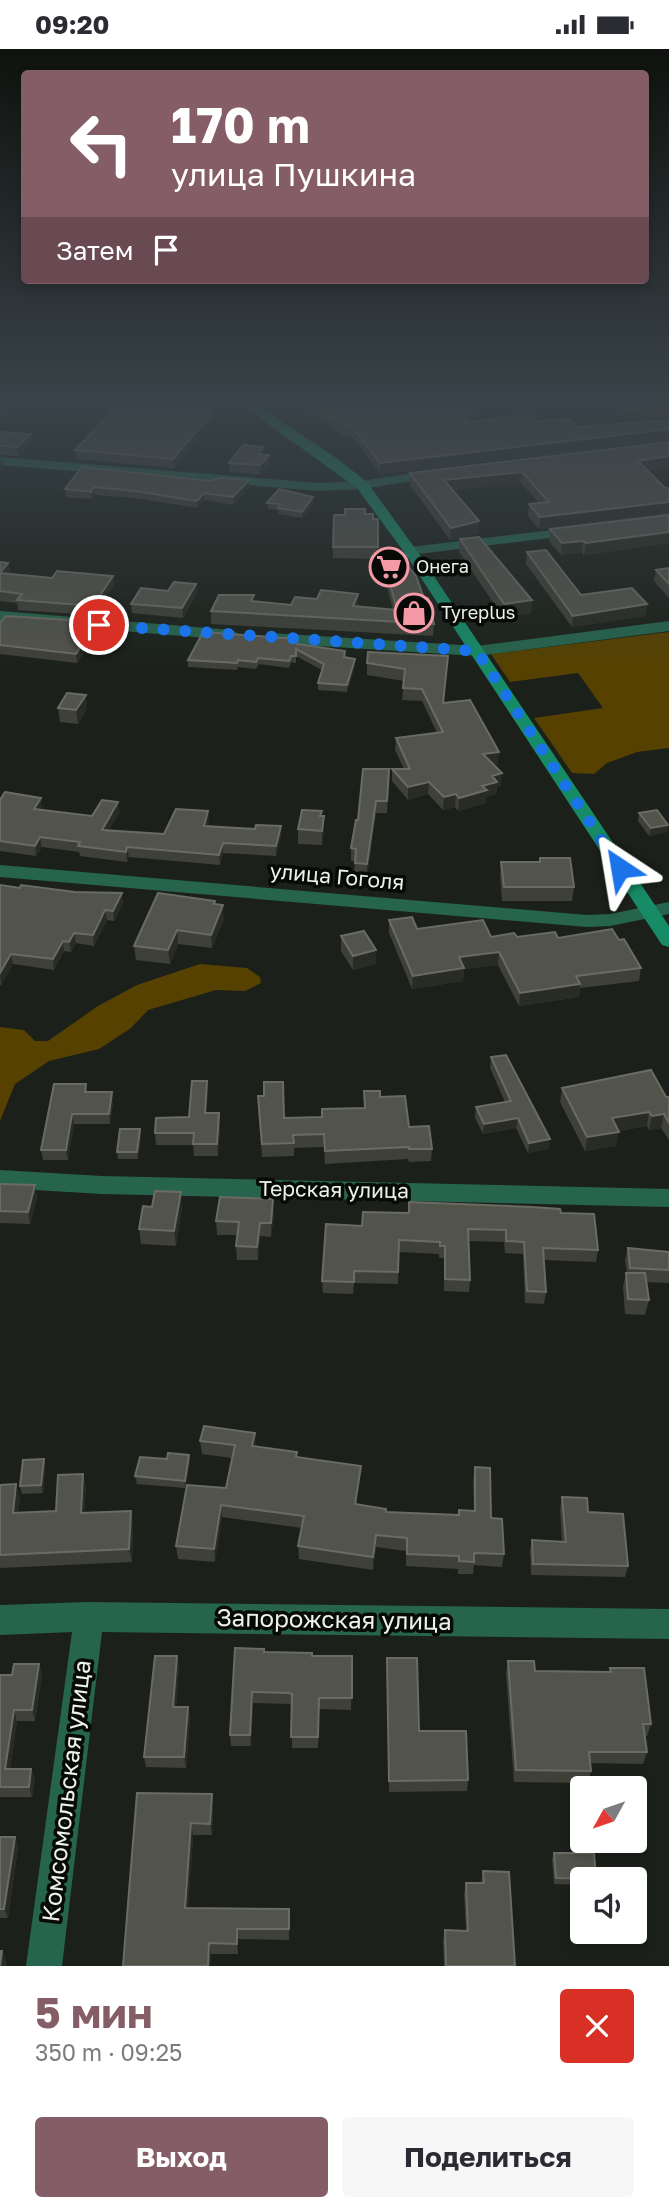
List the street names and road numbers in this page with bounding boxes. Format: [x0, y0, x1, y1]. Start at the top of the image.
street label: улица Гоголя [269, 857, 405, 895]
street label: Терская улица [259, 1175, 409, 1203]
street label: Запорожская улица [216, 1602, 452, 1635]
street label: Комсомольская улица [35, 1658, 96, 1924]

